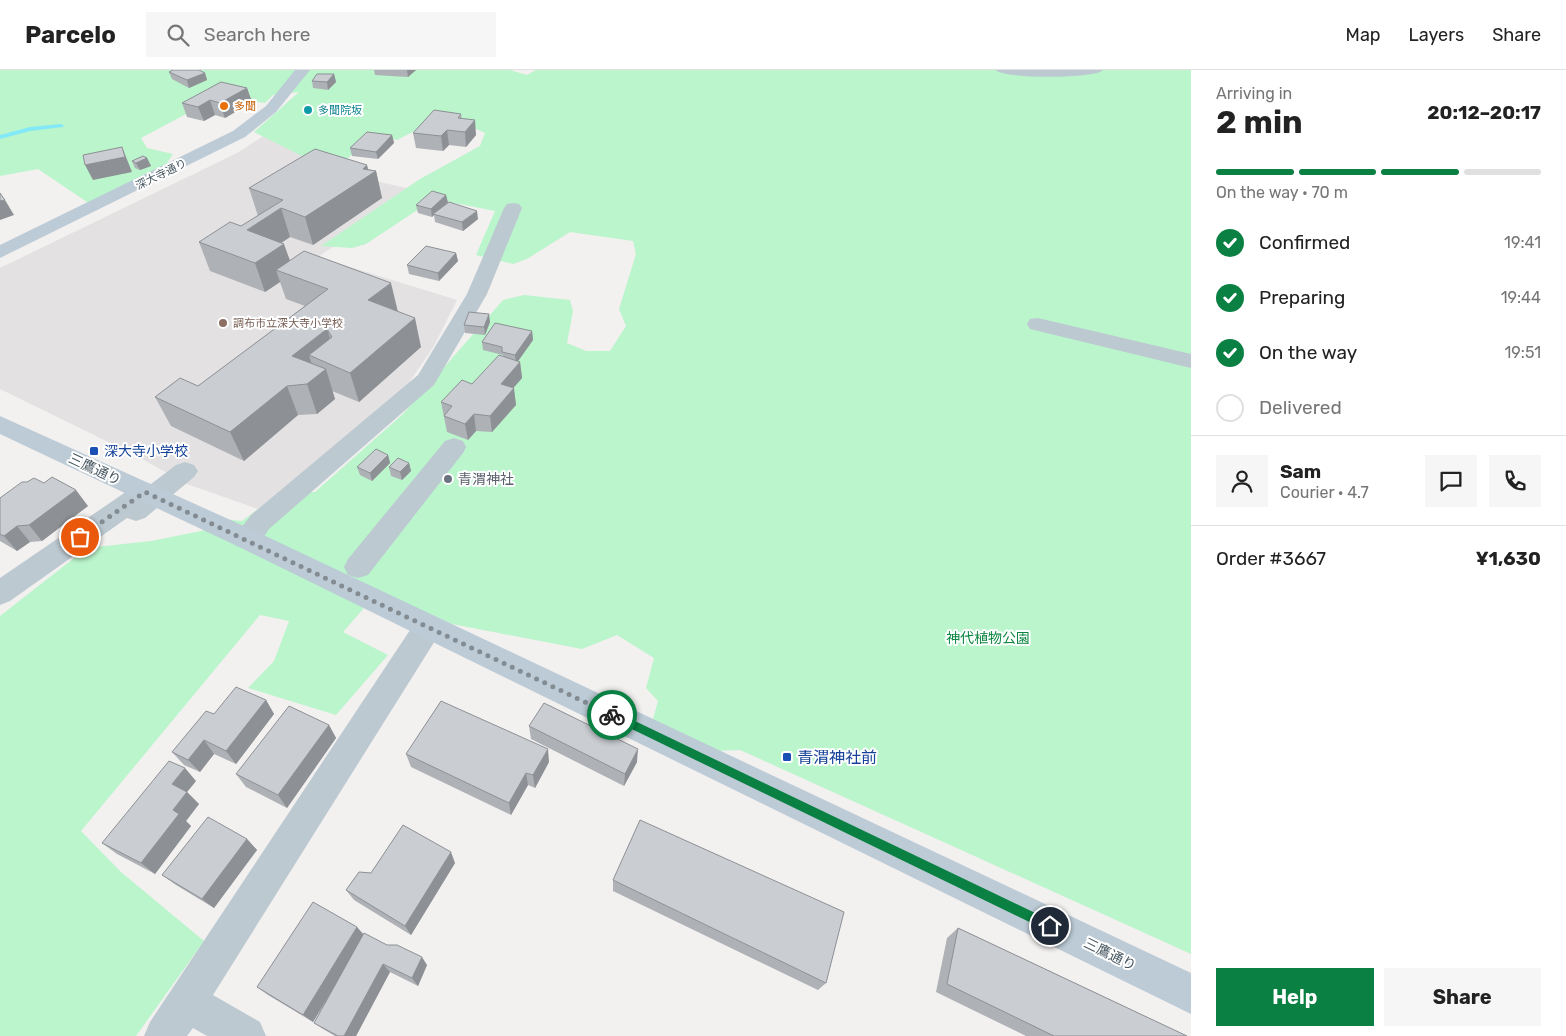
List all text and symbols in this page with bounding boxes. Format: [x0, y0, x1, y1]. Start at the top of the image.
search box [146, 12, 496, 57]
text: Parcelo [25, 21, 116, 49]
icon: search [164, 21, 192, 49]
text: Search here [204, 23, 310, 46]
text: Map [1346, 24, 1381, 46]
text: Layers [1409, 24, 1464, 46]
text: Share [1492, 24, 1541, 46]
text: Arriving in [1216, 84, 1292, 103]
marker: 多聞 [218, 100, 230, 112]
place label: 多聞 [234, 100, 256, 113]
text: 20:12–20:17 [1427, 101, 1541, 124]
text: 2 min [1216, 103, 1303, 141]
marker: 多聞院坂 [302, 104, 314, 116]
place label: 多聞院坂 [318, 104, 362, 117]
street label: 深大寺通り [134, 157, 189, 192]
text: On the way · 70 m [1216, 183, 1348, 202]
icon: check [1216, 229, 1244, 257]
text: Confirmed [1259, 231, 1350, 254]
text: 19:41 [1504, 233, 1541, 252]
icon: check [1216, 284, 1244, 312]
text: Preparing [1259, 286, 1345, 309]
text: 19:44 [1501, 288, 1541, 307]
marker: 調布市立深大寺小学校 [217, 317, 229, 329]
place label: 調布市立深大寺小学校 [233, 317, 343, 330]
icon: check [1216, 339, 1244, 367]
text: On the way [1259, 341, 1357, 364]
text: 19:51 [1504, 343, 1541, 362]
text: Delivered [1259, 396, 1342, 419]
place label: 深大寺小学校 [104, 443, 188, 460]
marker: 深大寺小学校 [88, 445, 100, 457]
street label: 三鷹通り [66, 450, 124, 489]
button: person [1216, 455, 1268, 507]
button: chat [1425, 455, 1477, 507]
button: phone [1489, 455, 1541, 507]
text: Sam [1280, 460, 1321, 483]
place label: 青渭神社 [458, 471, 514, 488]
marker: 青渭神社 [442, 473, 454, 485]
text: Courier · 4.7 [1280, 483, 1369, 502]
pin [59, 516, 101, 558]
icon: bag [66, 523, 94, 551]
text: Order #3667 [1216, 547, 1326, 570]
text: ¥1,630 [1475, 547, 1541, 570]
park label: 神代植物公園 [946, 630, 1030, 647]
courier [587, 690, 637, 740]
icon: bike [598, 701, 626, 729]
place label: 青渭神社前 [797, 748, 877, 767]
marker: 青渭神社前 [781, 751, 793, 763]
pin [1029, 905, 1071, 947]
icon: home [1036, 912, 1064, 940]
street label: 三鷹通り [1081, 935, 1139, 974]
button: Help [1216, 968, 1374, 1026]
button: Share [1384, 968, 1541, 1026]

